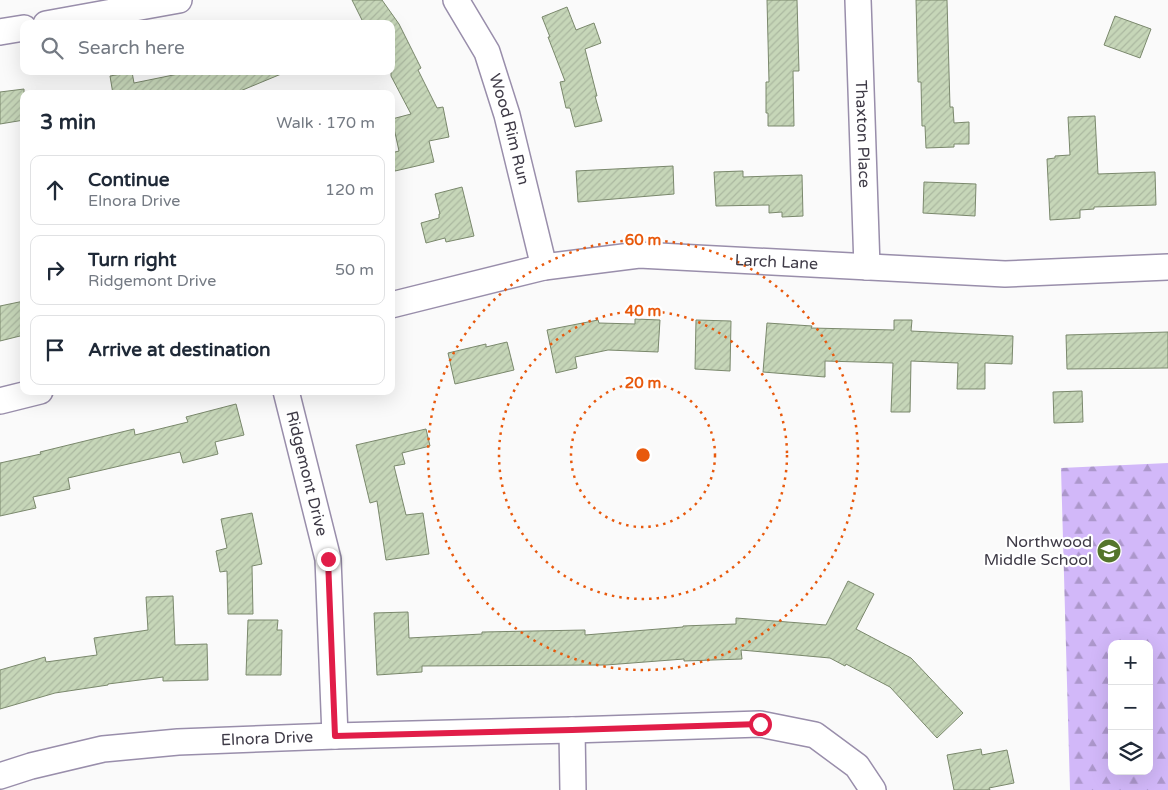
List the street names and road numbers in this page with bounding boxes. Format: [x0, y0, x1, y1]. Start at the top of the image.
street label: Wood Rim Run [485, 71, 534, 187]
street label: Thaxton Place [851, 80, 874, 188]
street label: Larch Lane [734, 250, 819, 274]
street label: Ridgemont Drive [281, 409, 332, 538]
street label: Elnora Drive [220, 727, 314, 750]

